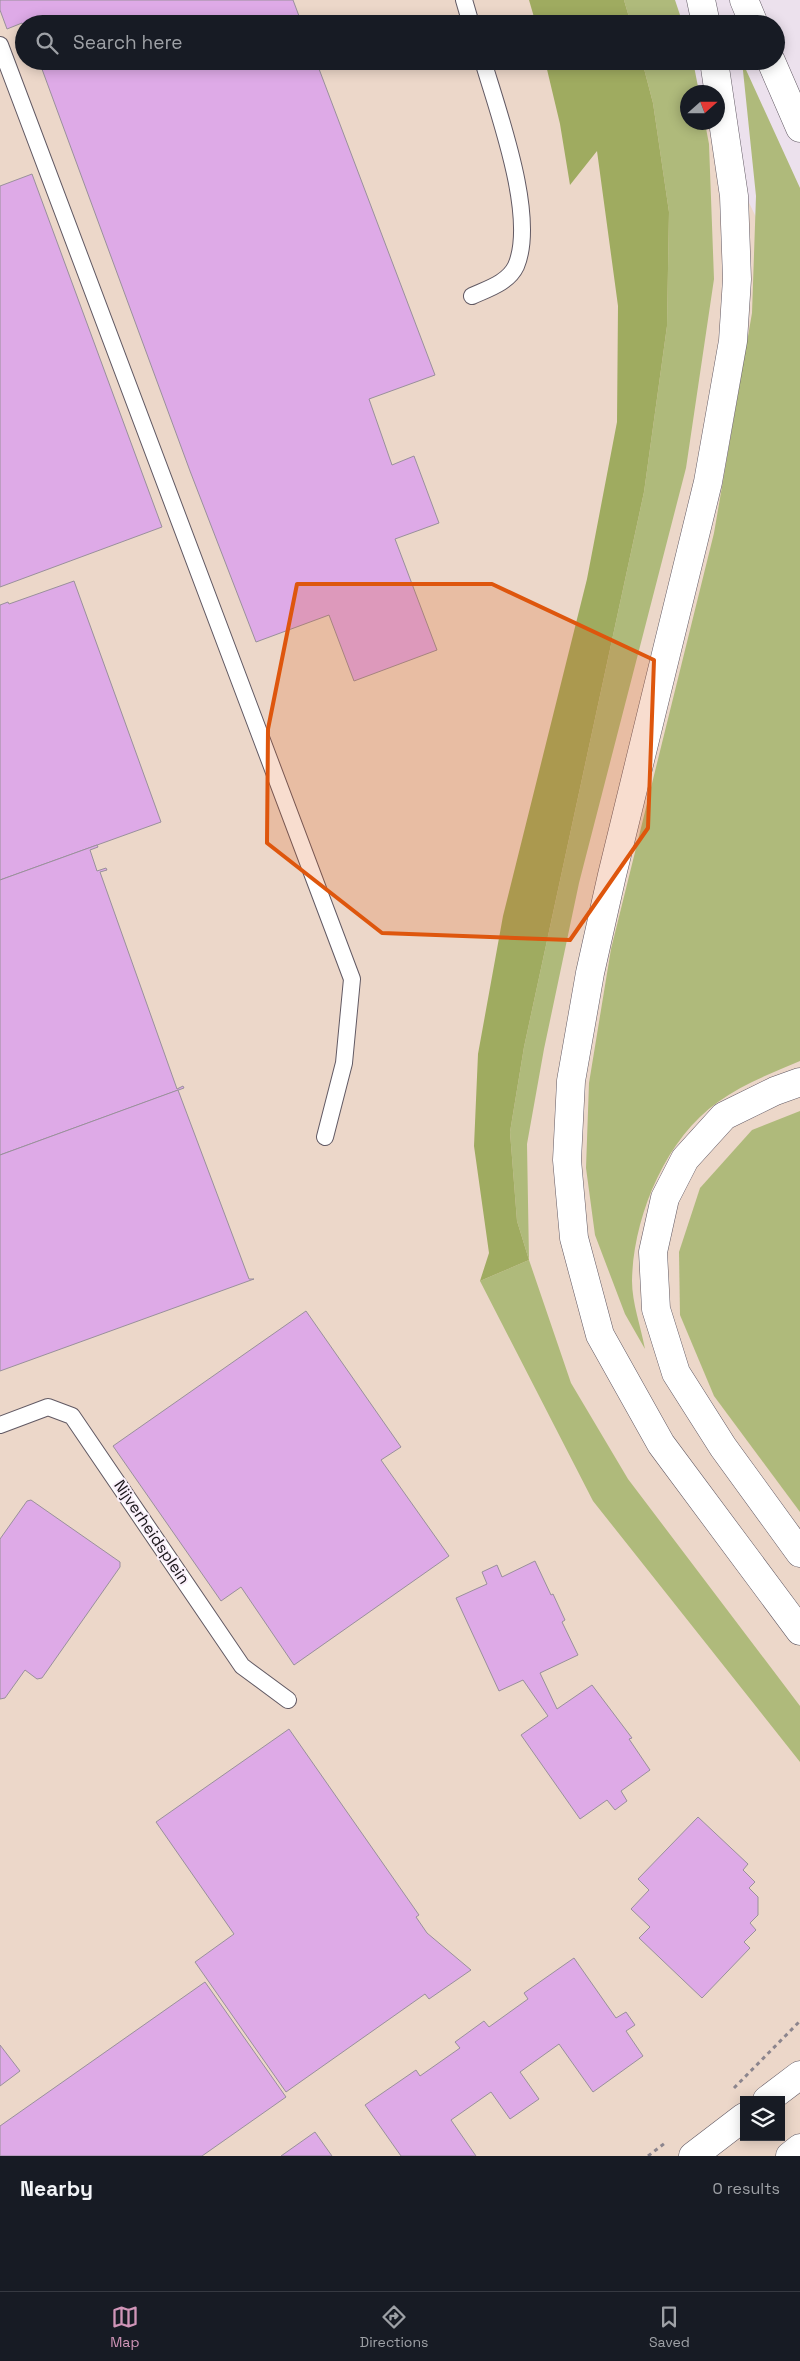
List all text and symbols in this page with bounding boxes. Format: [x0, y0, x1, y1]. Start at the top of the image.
search box [15, 15, 785, 70]
icon: search [33, 29, 61, 57]
text: Search here [73, 30, 183, 55]
north arrow [680, 85, 725, 130]
street label: Nijverheidsplein [109, 1476, 195, 1588]
map controls [740, 2096, 785, 2141]
button: layers [740, 2096, 785, 2141]
text: Nearby [20, 2175, 93, 2202]
text: 0 results [712, 2178, 780, 2199]
tab: Map [110, 2303, 139, 2351]
tab: Directions [360, 2303, 428, 2351]
tab: Saved [649, 2303, 690, 2351]

